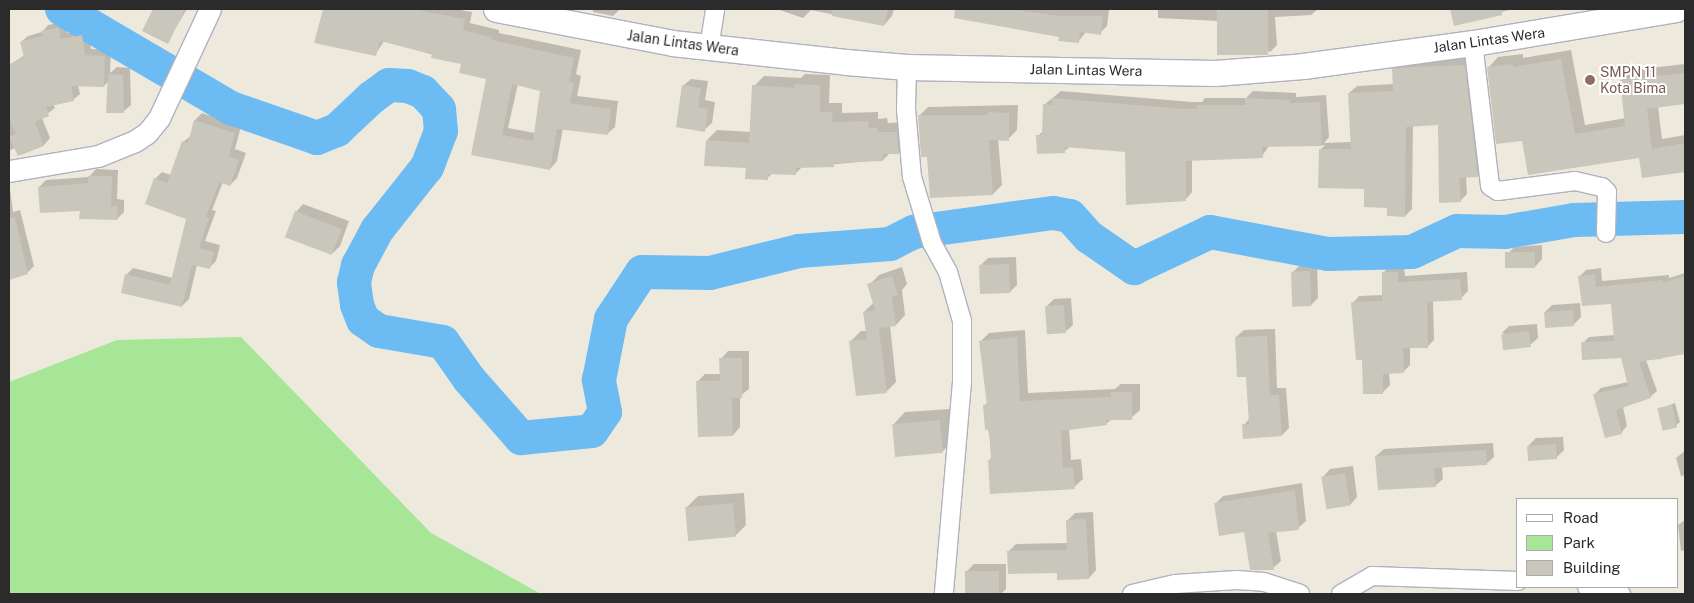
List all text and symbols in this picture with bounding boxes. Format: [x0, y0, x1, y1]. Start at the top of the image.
street label: Jalan Lintas Wera [1432, 24, 1546, 56]
street label: Jalan Lintas Wera [626, 27, 740, 59]
street label: Jalan Lintas Wera [1029, 61, 1143, 79]
place label: SMPN 11 Kota Bima [1600, 64, 1666, 96]
marker: SMPN 11 Kota Bima [1584, 74, 1596, 86]
legend [1516, 498, 1679, 588]
text: Road [1563, 509, 1599, 526]
text: Park [1563, 534, 1595, 551]
text: Building [1563, 559, 1621, 576]

